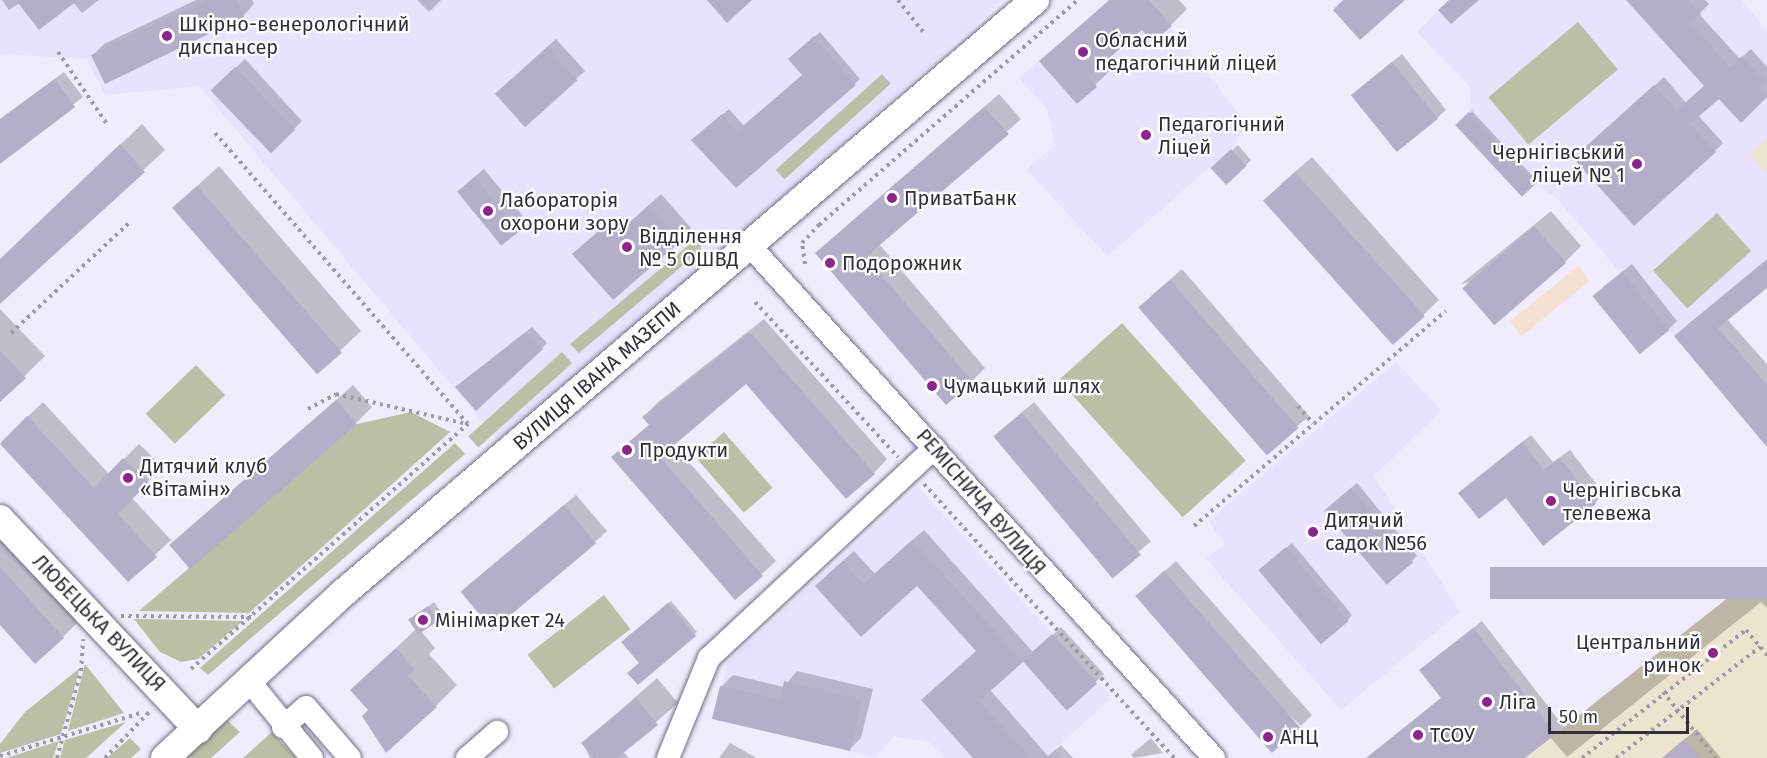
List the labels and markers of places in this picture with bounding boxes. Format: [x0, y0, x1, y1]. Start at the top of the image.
place label: Шкірно-венерологічний диспансер [179, 13, 410, 60]
place label: Обласний педагогічний ліцей [1095, 28, 1277, 75]
marker: Шкірно-венерологічний диспансер [160, 29, 174, 43]
marker: Обласний педагогічний ліцей [1076, 45, 1090, 59]
place label: Педагогічний Ліцей [1158, 112, 1285, 159]
marker: Педагогічний Ліцей [1139, 128, 1153, 142]
place label: Чернігівський ліцей № 1 [1493, 140, 1625, 187]
marker: Чернігівський ліцей № 1 [1630, 157, 1644, 171]
place label: ПриватБанк [904, 186, 1017, 210]
place label: Лабораторія охорони зору [500, 188, 629, 235]
marker: ПриватБанк [885, 191, 899, 205]
marker: Лабораторія охорони зору [481, 204, 495, 218]
place label: Відділення № 5 ОШВД [639, 224, 742, 271]
marker: Відділення № 5 ОШВД [620, 240, 634, 254]
place label: Подорожник [842, 251, 962, 275]
marker: Подорожник [823, 256, 837, 270]
place label: Чумацький шлях [944, 374, 1100, 398]
marker: Чумацький шлях [925, 379, 939, 393]
place label: Продукти [639, 438, 728, 462]
marker: Продукти [620, 443, 634, 457]
place label: Дитячий клуб «Вітамін» [140, 454, 268, 501]
marker: Дитячий клуб «Вітамін» [121, 471, 135, 485]
place label: Чернігівська телевежа [1563, 478, 1682, 525]
marker: Чернігівська телевежа [1544, 494, 1558, 508]
place label: Дитячий садок №56 [1325, 508, 1427, 555]
marker: Дитячий садок №56 [1306, 525, 1320, 539]
place label: Мінімаркет 24 [435, 608, 565, 632]
marker: Мінімаркет 24 [416, 613, 430, 627]
place label: Центральний ринок [1576, 630, 1701, 677]
marker: Центральний ринок [1706, 646, 1720, 660]
place label: Ліга [1499, 690, 1536, 714]
marker: Ліга [1480, 695, 1494, 709]
place label: ТСОУ [1430, 723, 1475, 747]
place label: АНЦ [1280, 725, 1318, 749]
marker: ТСОУ [1411, 728, 1425, 742]
marker: АНЦ [1261, 730, 1275, 744]

